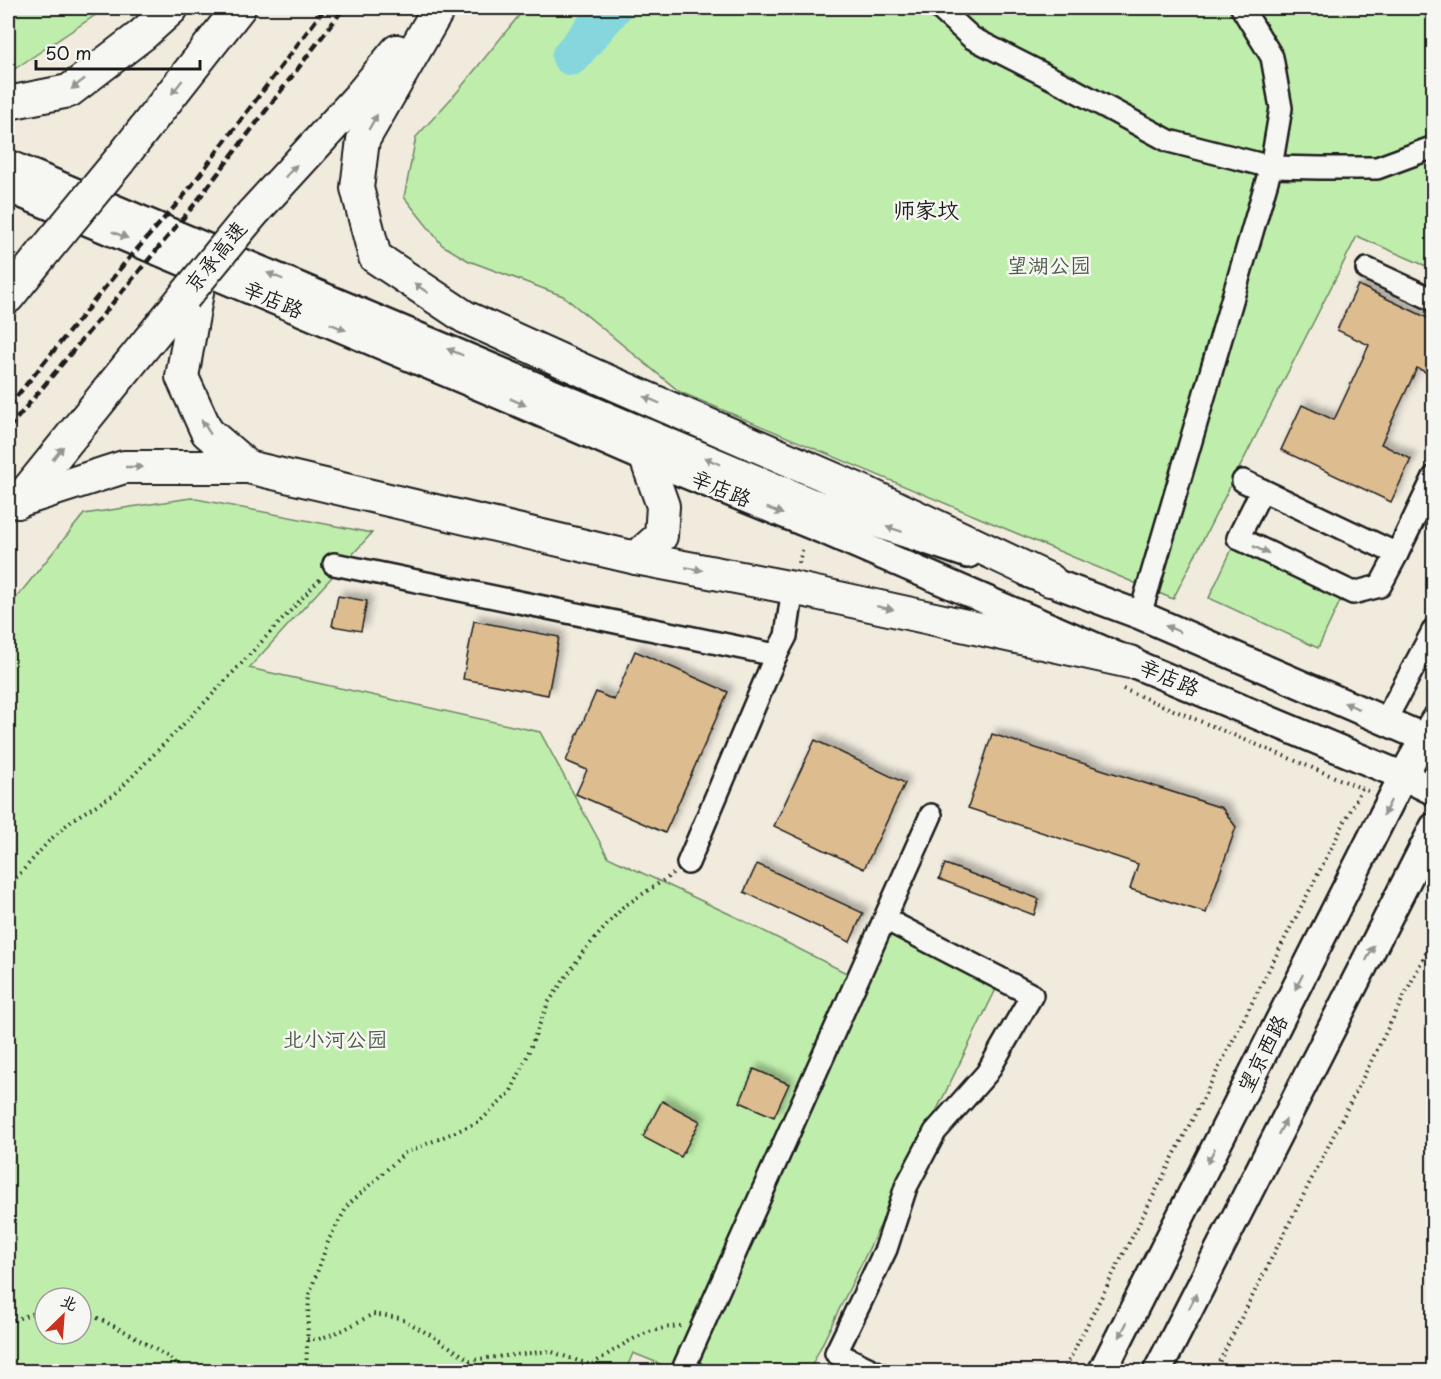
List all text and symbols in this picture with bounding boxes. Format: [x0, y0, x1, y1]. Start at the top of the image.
scale bar [36, 33, 200, 71]
text: 50 m [45, 39, 92, 66]
one-way arrow [70, 78, 86, 90]
one-way arrow [170, 79, 183, 95]
one-way arrow [368, 114, 379, 130]
one-way arrow [284, 163, 298, 178]
district label: 师家坟 [893, 192, 959, 225]
street label: 京承高速 [176, 213, 253, 298]
one-way arrow [111, 230, 129, 240]
park label: 望湖公园 [1007, 248, 1091, 280]
street label: 辛店路 [239, 271, 309, 325]
one-way arrow [267, 272, 284, 281]
one-way arrow [412, 282, 429, 293]
one-way arrow [329, 323, 347, 332]
one-way arrow [446, 347, 464, 356]
one-way arrow [643, 395, 661, 404]
one-way arrow [509, 398, 526, 407]
one-way arrow [201, 419, 212, 435]
one-way arrow [51, 445, 64, 461]
one-way arrow [703, 456, 721, 465]
street label: 辛店路 [687, 461, 757, 514]
one-way arrow [125, 462, 144, 472]
one-way arrow [766, 507, 784, 516]
one-way arrow [885, 524, 903, 534]
one-way arrow [1253, 545, 1270, 554]
one-way arrow [684, 565, 703, 574]
one-way arrow [876, 604, 895, 613]
one-way arrow [1163, 624, 1181, 634]
street label: 辛店路 [1135, 649, 1205, 703]
one-way arrow [1343, 702, 1360, 711]
one-way arrow [1383, 800, 1392, 817]
one-way arrow [1365, 944, 1374, 961]
one-way arrow [1295, 973, 1305, 991]
street label: 望京西路 [1228, 1008, 1295, 1098]
park label: 北小河公园 [283, 1022, 388, 1054]
one-way arrow [1277, 1118, 1286, 1135]
one-way arrow [1206, 1148, 1216, 1165]
north arrow [33, 1286, 93, 1346]
text: 北 [57, 1287, 82, 1316]
one-way arrow [1189, 1292, 1198, 1309]
one-way arrow [1118, 1322, 1128, 1339]

